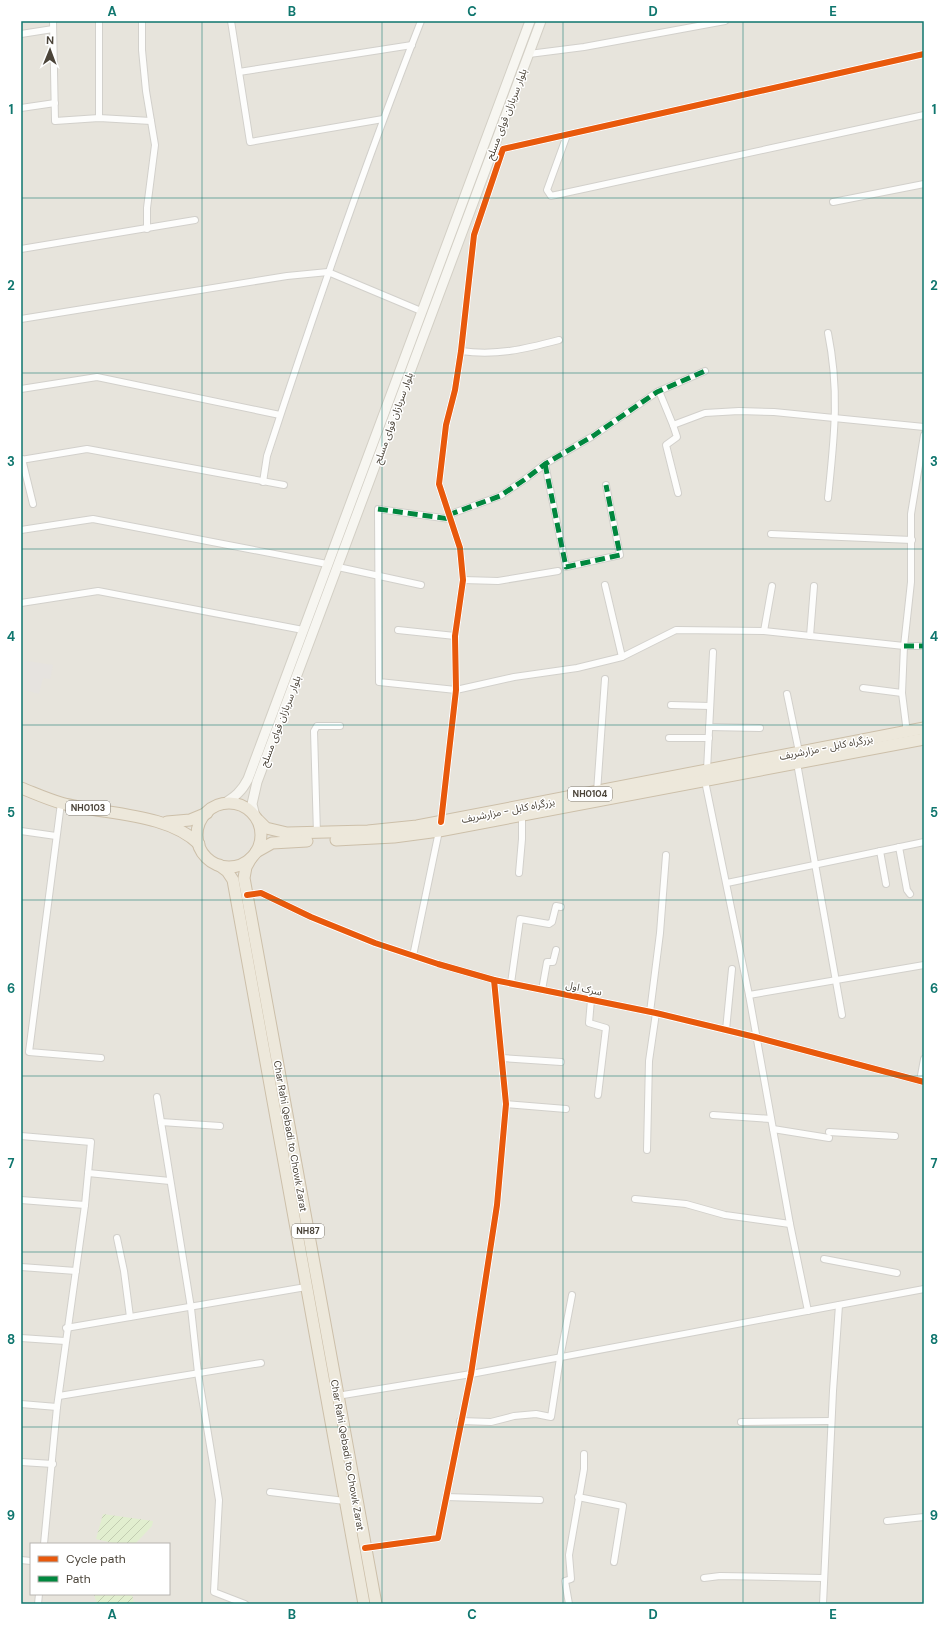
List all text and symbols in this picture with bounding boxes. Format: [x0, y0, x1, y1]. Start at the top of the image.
text: A [107, 3, 117, 20]
text: B [288, 3, 296, 20]
text: C [467, 3, 477, 20]
text: D [648, 3, 658, 20]
text: E [829, 3, 837, 20]
north arrow [30, 30, 70, 70]
text: N [46, 33, 54, 47]
street label: بلوار سربازان قوای مسلح [483, 66, 531, 162]
text: 1 [9, 101, 13, 118]
text: 1 [932, 101, 936, 118]
text: 2 [7, 277, 15, 294]
text: 2 [930, 277, 938, 294]
street label: بلوار سربازان قوای مسلح [371, 370, 417, 466]
text: 3 [7, 453, 15, 470]
text: 3 [930, 453, 938, 470]
text: 4 [7, 628, 15, 645]
text: 4 [930, 628, 938, 645]
street label: بلوار سربازان قوای مسلح [257, 673, 305, 769]
street label: بزرگراه کابل - مزارشریف [778, 732, 874, 763]
road number: NH0104 [568, 787, 612, 801]
street label: بزرگراه کابل - مزارشریف [460, 795, 556, 826]
road number: NH0103 [66, 801, 110, 815]
text: 5 [7, 804, 15, 821]
text: 5 [930, 804, 938, 821]
street label: سرک اول [565, 978, 603, 999]
text: 6 [7, 980, 15, 997]
text: 6 [930, 980, 938, 997]
street label: Char Rahi Qebadi to Chowk Zarat [271, 1059, 310, 1213]
text: 7 [8, 1155, 15, 1172]
text: 7 [931, 1155, 938, 1172]
road number: NH87 [292, 1224, 324, 1238]
text: 8 [7, 1331, 15, 1348]
text: 8 [930, 1331, 938, 1348]
street label: Char Rahi Qebadi to Chowk Zarat [328, 1378, 367, 1532]
text: 9 [7, 1507, 15, 1524]
text: 9 [930, 1507, 938, 1524]
legend [30, 1543, 170, 1595]
text: Cycle path [66, 1551, 126, 1567]
text: Path [66, 1571, 91, 1587]
text: A [107, 1606, 117, 1623]
text: B [288, 1606, 296, 1623]
text: C [467, 1606, 477, 1623]
text: D [648, 1606, 658, 1623]
text: E [829, 1606, 837, 1623]

